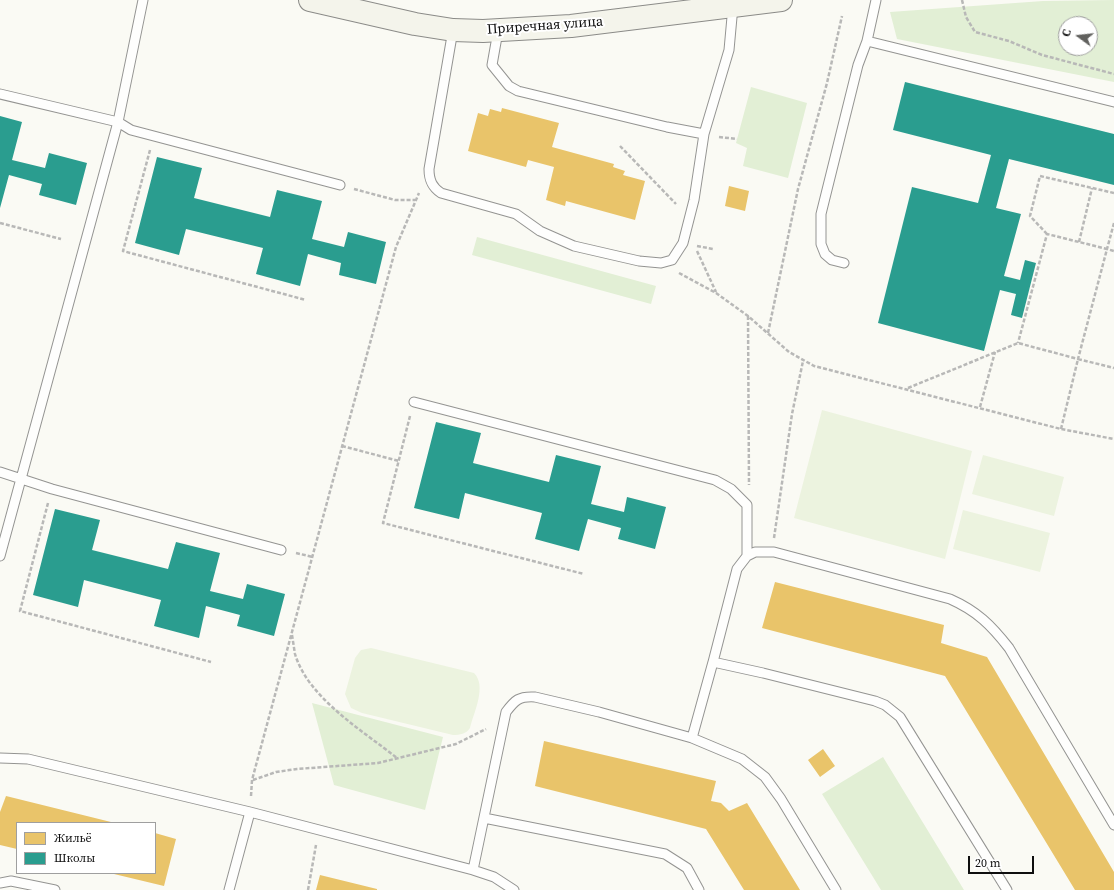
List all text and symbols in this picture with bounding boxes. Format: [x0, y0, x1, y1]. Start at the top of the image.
street label: Приречная улица [486, 14, 604, 38]
north arrow [1058, 16, 1098, 56]
text: С [1059, 28, 1075, 38]
legend [16, 822, 156, 874]
text: Жильё [54, 830, 92, 846]
scale bar [970, 848, 1036, 874]
text: Школы [54, 850, 95, 866]
text: 20 m [975, 855, 1001, 871]

